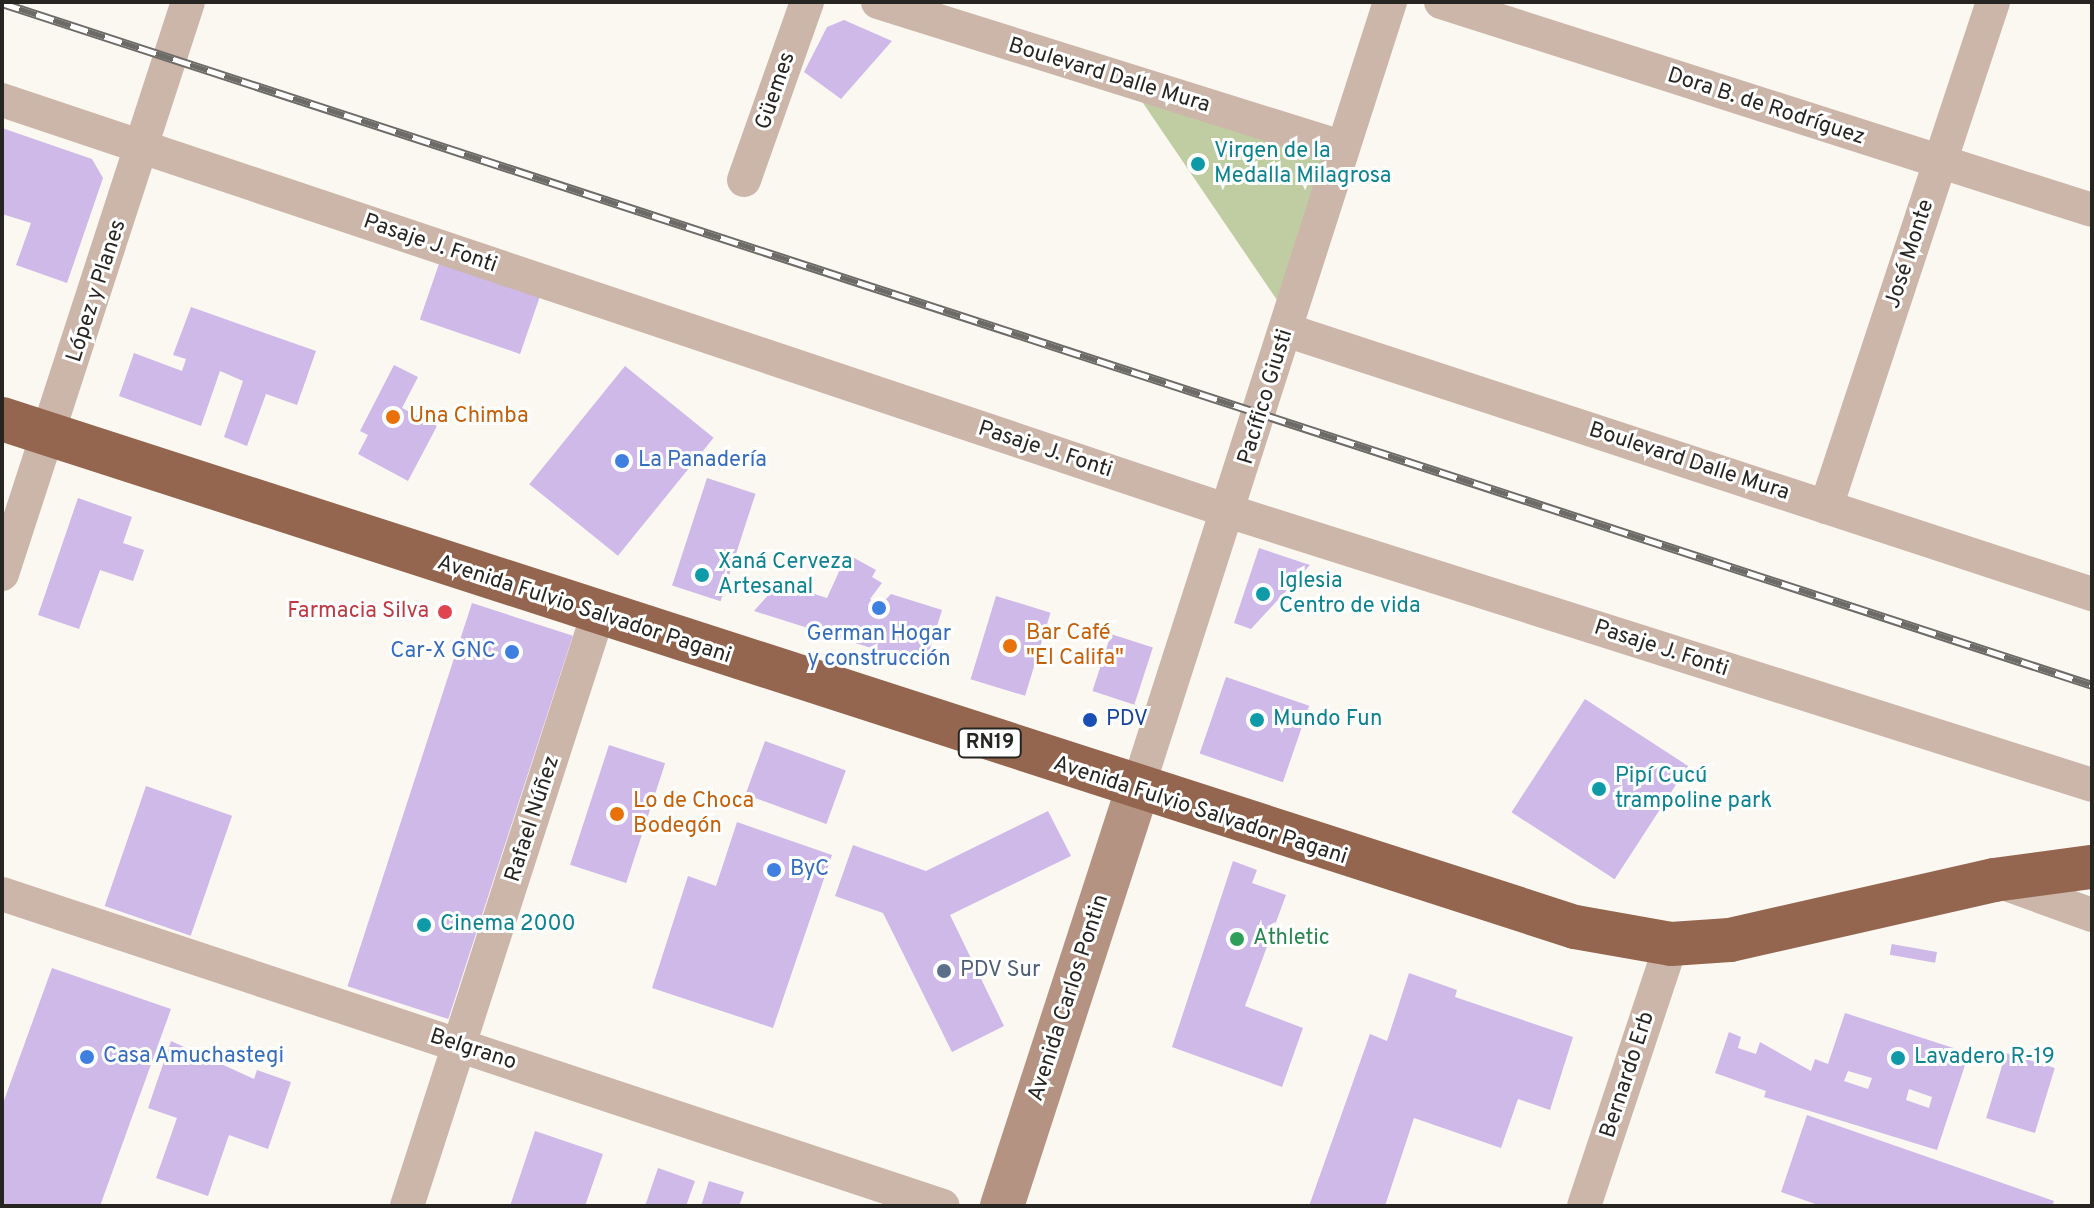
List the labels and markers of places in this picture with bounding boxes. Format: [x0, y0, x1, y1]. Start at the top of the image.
place label: Virgen de la Medalla Milagrosa [1214, 138, 1391, 190]
marker: Virgen de la Medalla Milagrosa [1189, 155, 1207, 173]
place label: Una Chimba [409, 404, 528, 430]
marker: Una Chimba [384, 408, 402, 426]
place label: La Panadería [638, 448, 767, 474]
marker: La Panadería [613, 452, 631, 470]
place label: Xaná Cerveza Artesanal [718, 549, 853, 600]
marker: Xaná Cerveza Artesanal [693, 566, 711, 584]
place label: Iglesia Centro de vida [1279, 568, 1421, 620]
marker: Iglesia Centro de vida [1254, 585, 1272, 603]
place label: Farmacia Silva [287, 599, 429, 625]
marker: German Hogar y construcción [870, 599, 888, 617]
marker: Farmacia Silva [436, 603, 454, 621]
place label: Bar Café "El Califa" [1026, 620, 1124, 672]
place label: German Hogar y construcción [807, 621, 951, 672]
marker: Bar Café "El Califa" [1001, 637, 1019, 655]
place label: Car-X GNC [390, 639, 496, 665]
marker: Car-X GNC [503, 643, 521, 661]
place label: PDV [1106, 707, 1148, 733]
place label: Mundo Fun [1273, 707, 1382, 733]
marker: PDV [1081, 711, 1099, 729]
marker: Mundo Fun [1248, 711, 1266, 729]
place label: Pipí Cucú trampoline park [1615, 763, 1772, 814]
marker: Pipí Cucú trampoline park [1590, 780, 1608, 798]
place label: Lo de Choca Bodegón [633, 788, 754, 840]
marker: Lo de Choca Bodegón [608, 805, 626, 823]
place label: ByC [790, 857, 829, 883]
marker: ByC [765, 861, 783, 879]
place label: Cinema 2000 [440, 912, 576, 938]
marker: Cinema 2000 [415, 916, 433, 934]
place label: Athletic [1253, 926, 1330, 952]
marker: Athletic [1228, 930, 1246, 948]
place label: PDV Sur [960, 958, 1042, 984]
marker: PDV Sur [935, 962, 953, 980]
place label: Casa Amuchastegi [103, 1044, 285, 1070]
place label: Lavadero R-19 [1914, 1045, 2055, 1071]
marker: Casa Amuchastegi [78, 1048, 96, 1066]
marker: Lavadero R-19 [1889, 1049, 1907, 1067]

